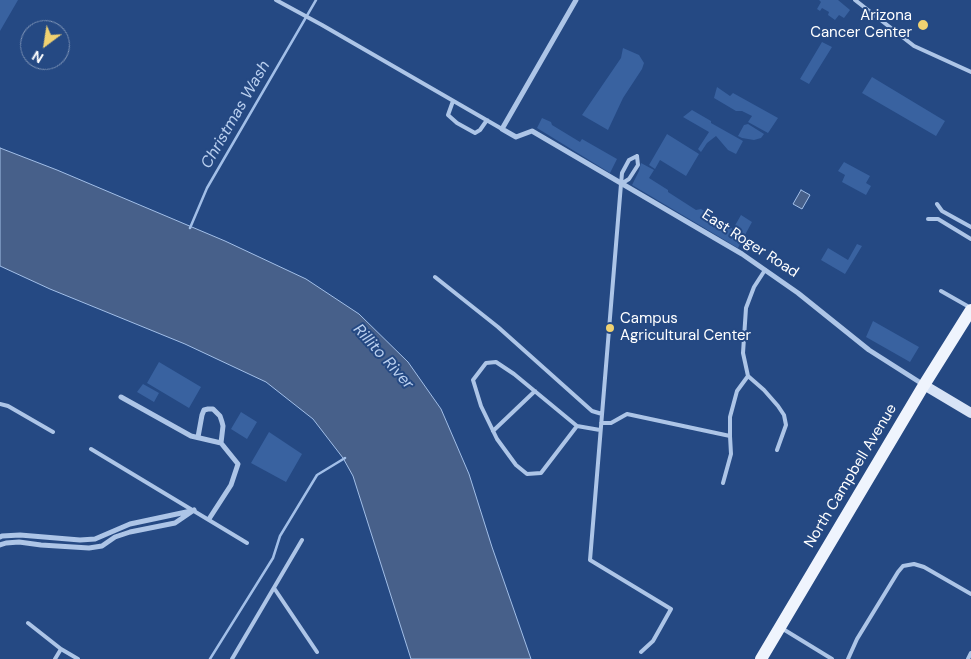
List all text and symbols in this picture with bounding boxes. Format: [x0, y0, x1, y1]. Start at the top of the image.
place label: Arizona Cancer Center [810, 7, 912, 42]
marker: Arizona Cancer Center [916, 18, 930, 32]
north arrow [20, 20, 70, 70]
text: N [29, 47, 47, 67]
water label: Christmas Wash [197, 58, 275, 172]
street label: East Roger Road [698, 206, 802, 282]
place label: Campus Agricultural Center [620, 310, 751, 345]
water label: Rillito River [349, 320, 417, 394]
marker: Campus Agricultural Center [604, 322, 616, 334]
street label: North Campbell Avenue [801, 401, 901, 551]

